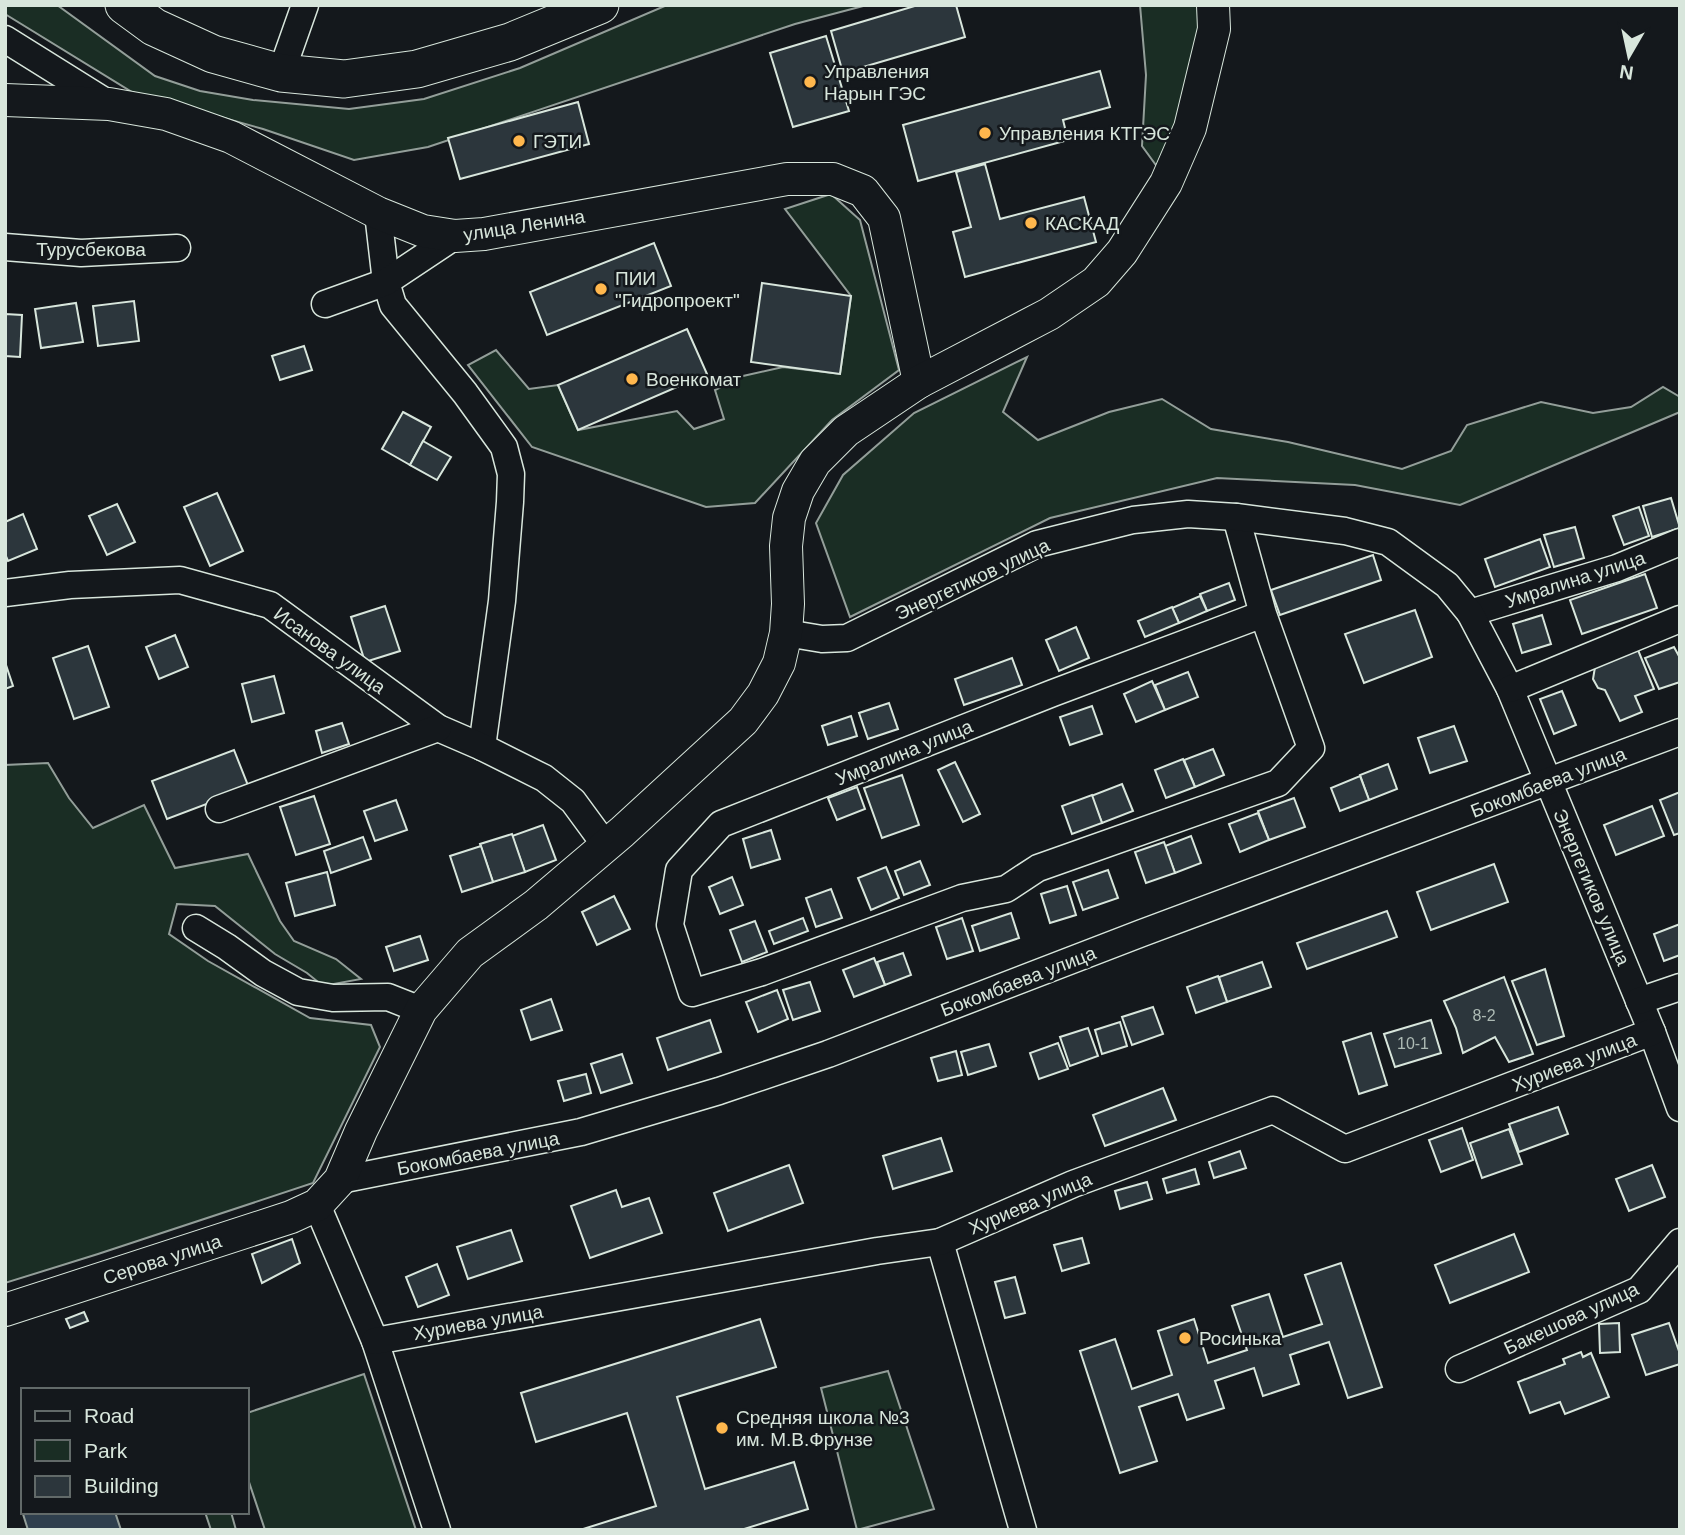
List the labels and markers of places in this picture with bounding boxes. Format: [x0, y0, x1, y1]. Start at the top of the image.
place label: Управления Нарын ГЭС [824, 61, 929, 104]
marker: Управления Нарын ГЭС [802, 74, 818, 90]
place label: Управления КТГЭС [999, 123, 1170, 144]
marker: Управления КТГЭС [977, 125, 993, 141]
place label: ГЭТИ [533, 131, 582, 152]
marker: ГЭТИ [511, 133, 527, 149]
place label: КАСКАД [1045, 213, 1119, 234]
marker: КАСКАД [1023, 215, 1039, 231]
place label: ПИИ "Гидропроект" [615, 268, 740, 311]
marker: ПИИ "Гидропроект" [593, 281, 609, 297]
place label: Военкомат [646, 369, 742, 390]
marker: Военкомат [624, 371, 640, 387]
place label: Росинька [1199, 1328, 1282, 1349]
marker: Росинька [1177, 1330, 1193, 1346]
place label: Средняя школа №3 им. М.В.Фрунзе [736, 1407, 910, 1450]
marker: Средняя школа №3 им. М.В.Фрунзе [714, 1420, 730, 1436]

